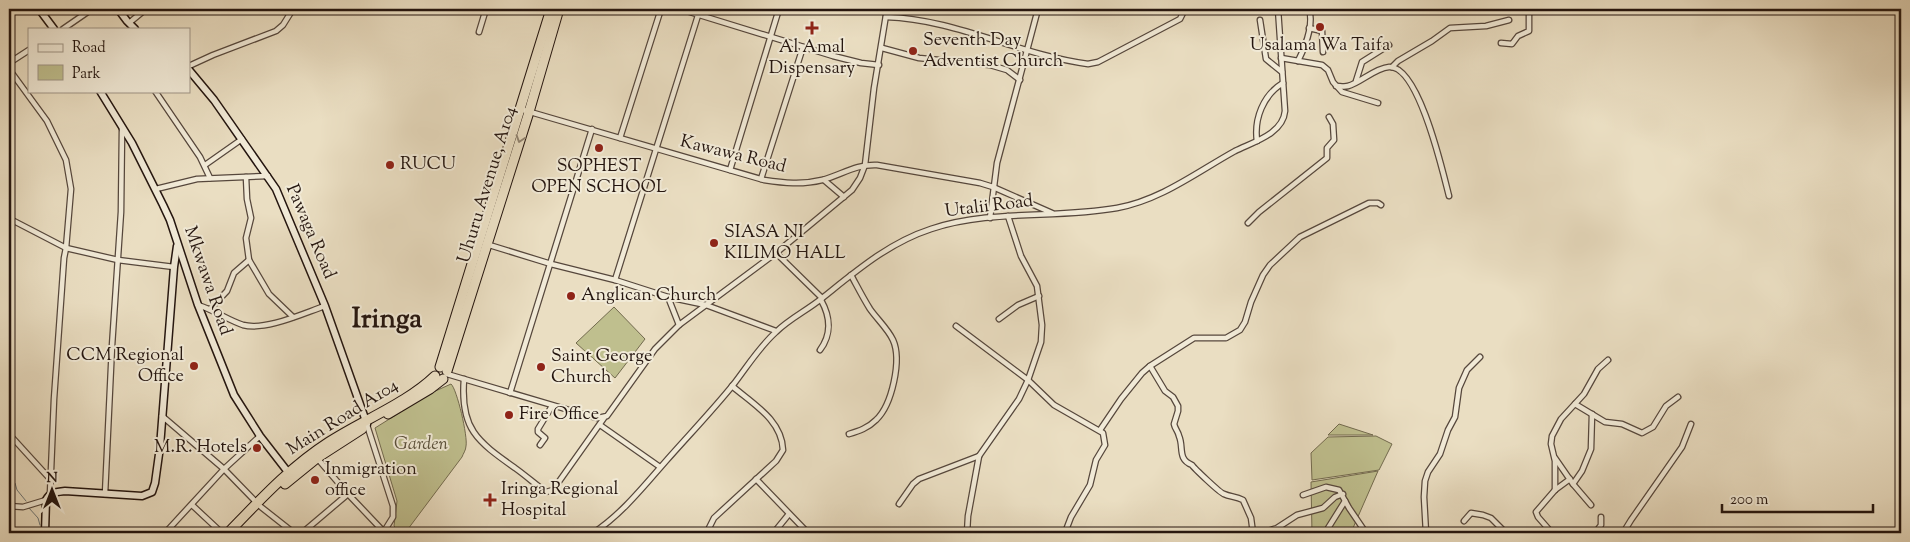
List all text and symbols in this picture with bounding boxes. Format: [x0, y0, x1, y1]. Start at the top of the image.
marker: Al Amal Dispensary [805, 21, 819, 35]
marker: Usalama Wa Taifa [1314, 21, 1326, 33]
legend [28, 28, 190, 92]
place label: Seventh Day Adventist Church [923, 28, 1064, 75]
place label: Usalama Wa Taifa [1250, 33, 1390, 59]
place label: Al Amal Dispensary [769, 35, 855, 82]
text: Road [72, 38, 106, 59]
marker: Seventh Day Adventist Church [907, 45, 919, 57]
text: Park [72, 64, 101, 85]
street label: Uhuru Avenue, A104 [452, 103, 524, 267]
street label: Kawawa Road [677, 129, 789, 181]
one-way arrow [515, 135, 525, 143]
marker: SOPHEST OPEN SCHOOL [593, 142, 605, 154]
place label: RUCU [400, 152, 456, 178]
place label: SOPHEST OPEN SCHOOL [531, 154, 667, 201]
marker: RUCU [384, 159, 396, 171]
street label: Pawaga Road [278, 181, 342, 283]
street label: Utalii Road [943, 189, 1035, 225]
place label: SIASA NI KILIMO HALL [724, 220, 846, 267]
street label: Mkwawa Road [176, 223, 238, 339]
marker: SIASA NI KILIMO HALL [708, 237, 720, 249]
place label: Anglican Church [581, 283, 717, 309]
marker: Anglican Church [565, 290, 577, 302]
district label: Iringa [352, 300, 422, 340]
place label: CCM Regional Office [66, 343, 184, 390]
place label: Saint George Church [551, 344, 652, 391]
marker: CCM Regional Office [188, 360, 200, 372]
marker: Saint George Church [535, 361, 547, 373]
street label: Main Road A104 [282, 373, 404, 463]
place label: Fire Office [519, 402, 599, 428]
marker: Fire Office [503, 409, 515, 421]
park label: Garden [394, 432, 448, 458]
place label: M.R. Hotels [154, 435, 247, 461]
marker: M.R. Hotels [251, 442, 263, 454]
place label: Inmigration office [325, 457, 417, 504]
north arrow [28, 464, 78, 514]
text: N [46, 469, 58, 489]
marker: Inmigration office [309, 474, 321, 486]
place label: Iringa Regional Hospital [501, 477, 619, 524]
scale bar [1722, 482, 1874, 514]
text: 200 m [1730, 490, 1769, 511]
marker: Iringa Regional Hospital [483, 493, 497, 507]

